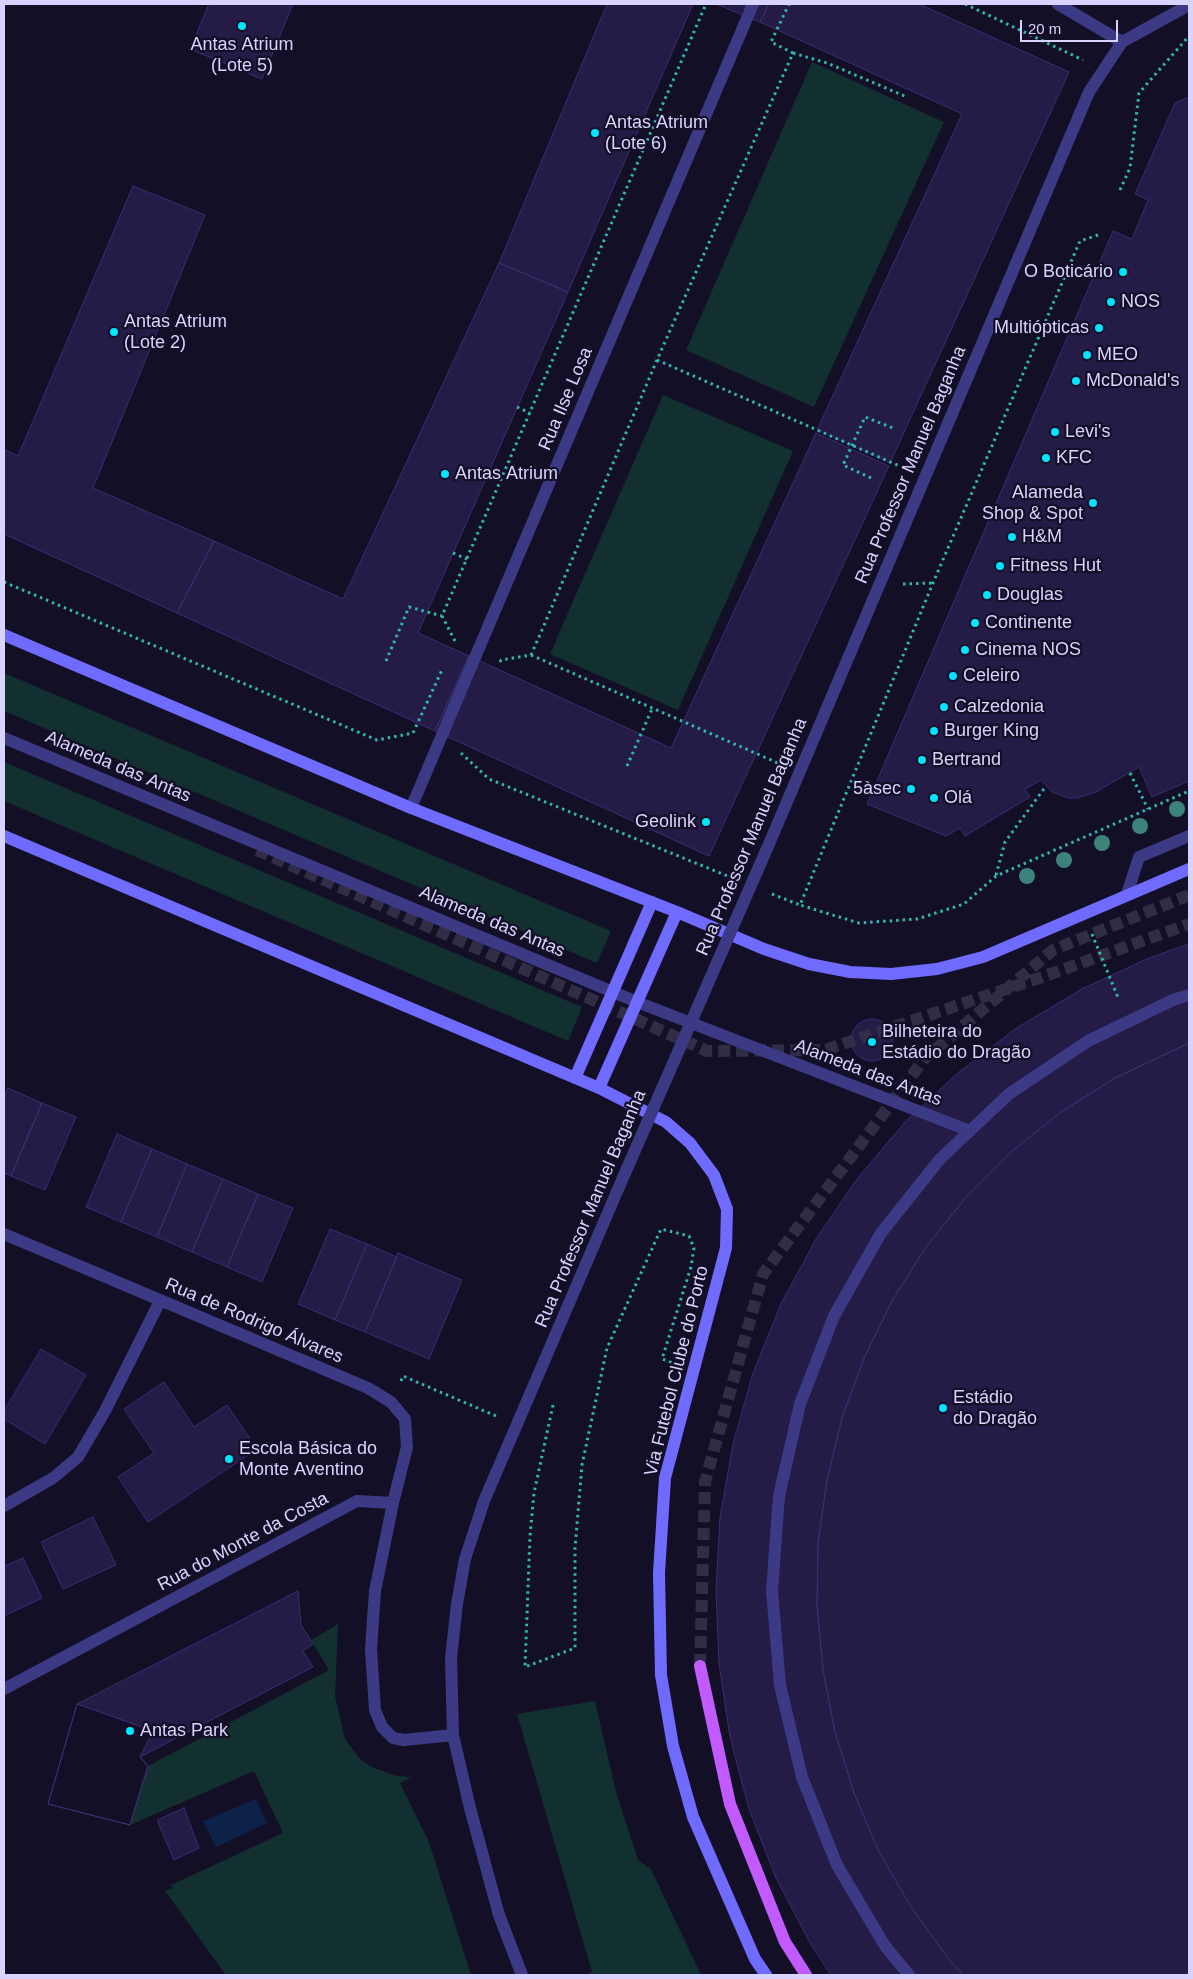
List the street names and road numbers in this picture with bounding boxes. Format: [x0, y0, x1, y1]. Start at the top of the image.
street label: Rua Professor Manuel Baganha [851, 343, 971, 587]
street label: Rua Ilse Losa [535, 344, 597, 454]
street label: Rua Professor Manuel Baganha [692, 715, 812, 959]
street label: Alameda das Antas [42, 727, 194, 807]
street label: Alameda das Antas [416, 882, 568, 962]
street label: Alameda das Antas [791, 1035, 945, 1111]
street label: Rua Professor Manuel Baganha [531, 1087, 651, 1331]
street label: Via Futebol Clube do Porto [640, 1264, 714, 1478]
street label: Rua de Rodrigo Álvares [162, 1274, 346, 1368]
street label: Rua do Monte da Costa [154, 1488, 332, 1596]

